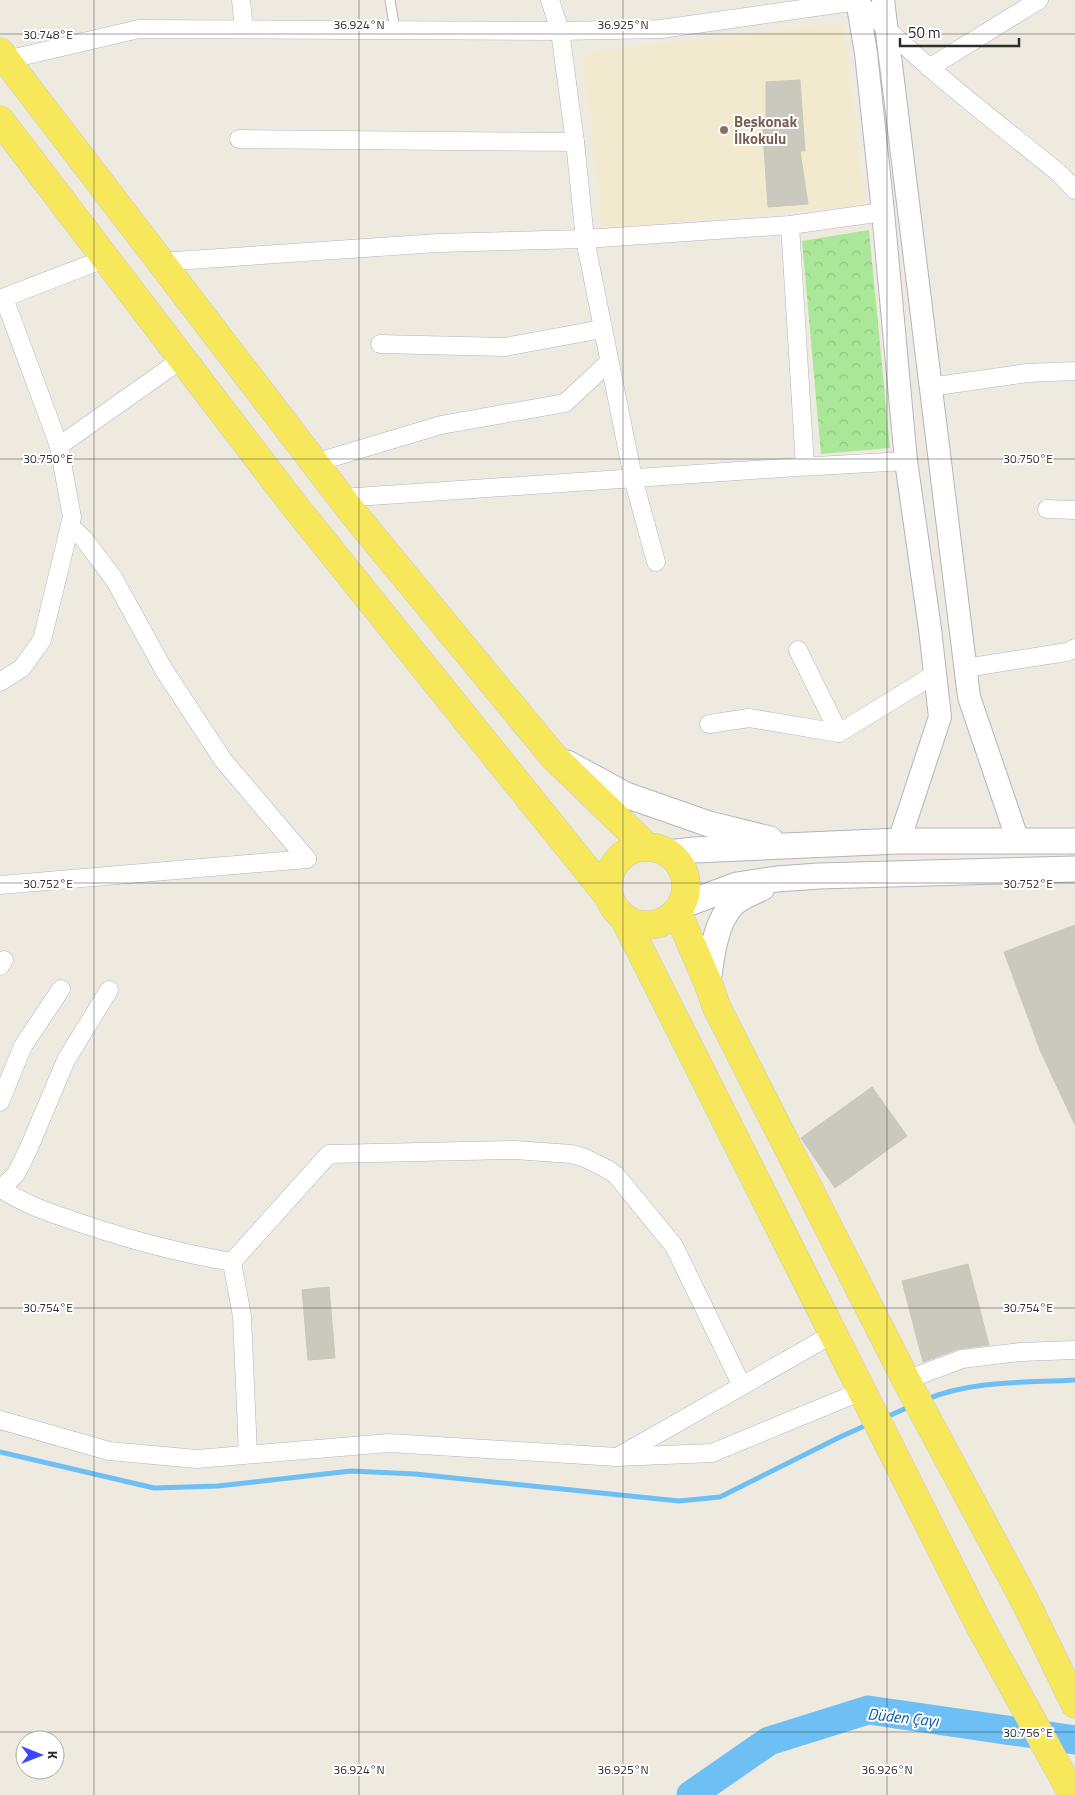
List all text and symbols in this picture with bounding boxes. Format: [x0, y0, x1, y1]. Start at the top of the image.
text: 36.924°N [333, 15, 385, 34]
text: 36.925°N [597, 15, 649, 34]
scale bar [900, 15, 1019, 47]
text: 50 m [908, 21, 941, 44]
text: 30.748°E [23, 25, 73, 44]
place label: Beşkonak İlkokulu [734, 110, 797, 150]
marker: Beşkonak İlkokulu [718, 124, 730, 136]
text: 30.750°E [23, 449, 73, 468]
text: 30.750°E [1003, 449, 1053, 468]
text: 30.752°E [23, 874, 73, 893]
text: 30.752°E [1003, 874, 1053, 893]
text: 30.754°E [23, 1298, 73, 1317]
text: 30.754°E [1003, 1298, 1053, 1317]
water label: Düden Çayı [866, 1701, 941, 1733]
text: 30.756°E [1003, 1723, 1053, 1742]
north arrow [15, 1730, 65, 1780]
text: K [43, 1751, 64, 1760]
text: 36.924°N [333, 1760, 385, 1779]
text: 36.925°N [597, 1760, 649, 1779]
text: 36.926°N [861, 1760, 913, 1779]

